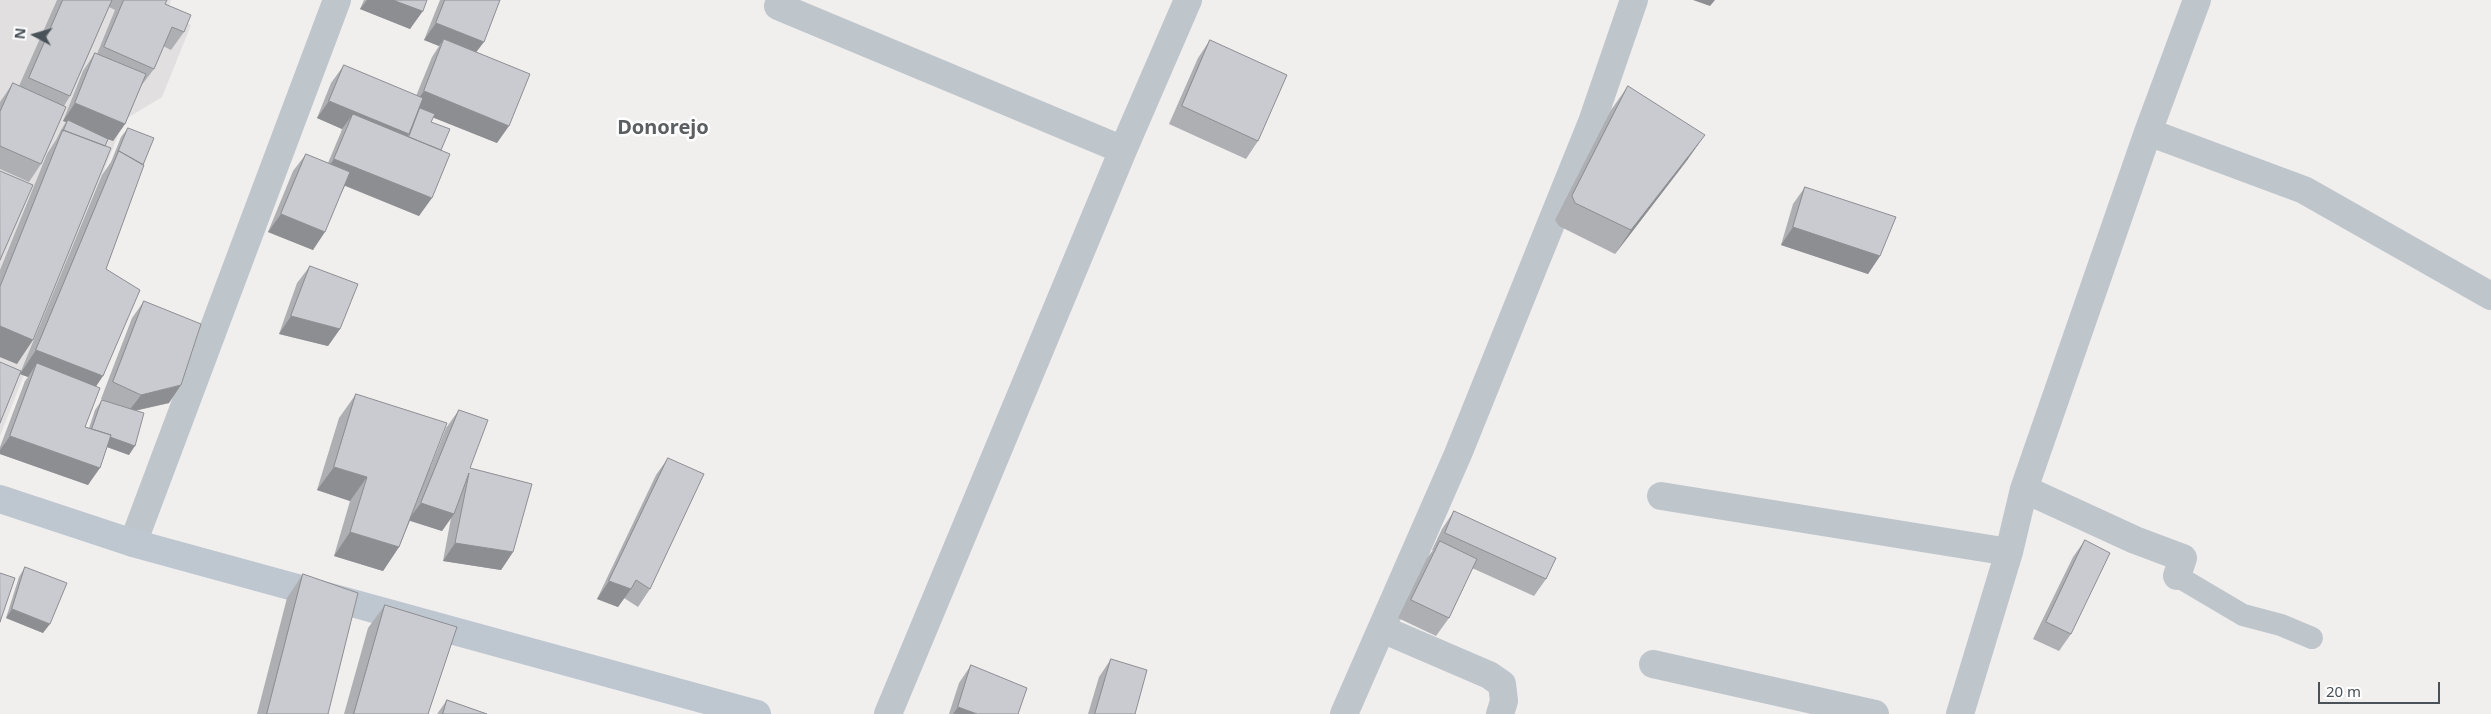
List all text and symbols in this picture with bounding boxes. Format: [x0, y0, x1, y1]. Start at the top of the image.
north arrow [10, 10, 60, 60]
text: N [10, 27, 30, 40]
district label: Donorejo [617, 116, 709, 140]
scale bar [2321, 672, 2444, 704]
text: 20 m [2326, 681, 2361, 701]

